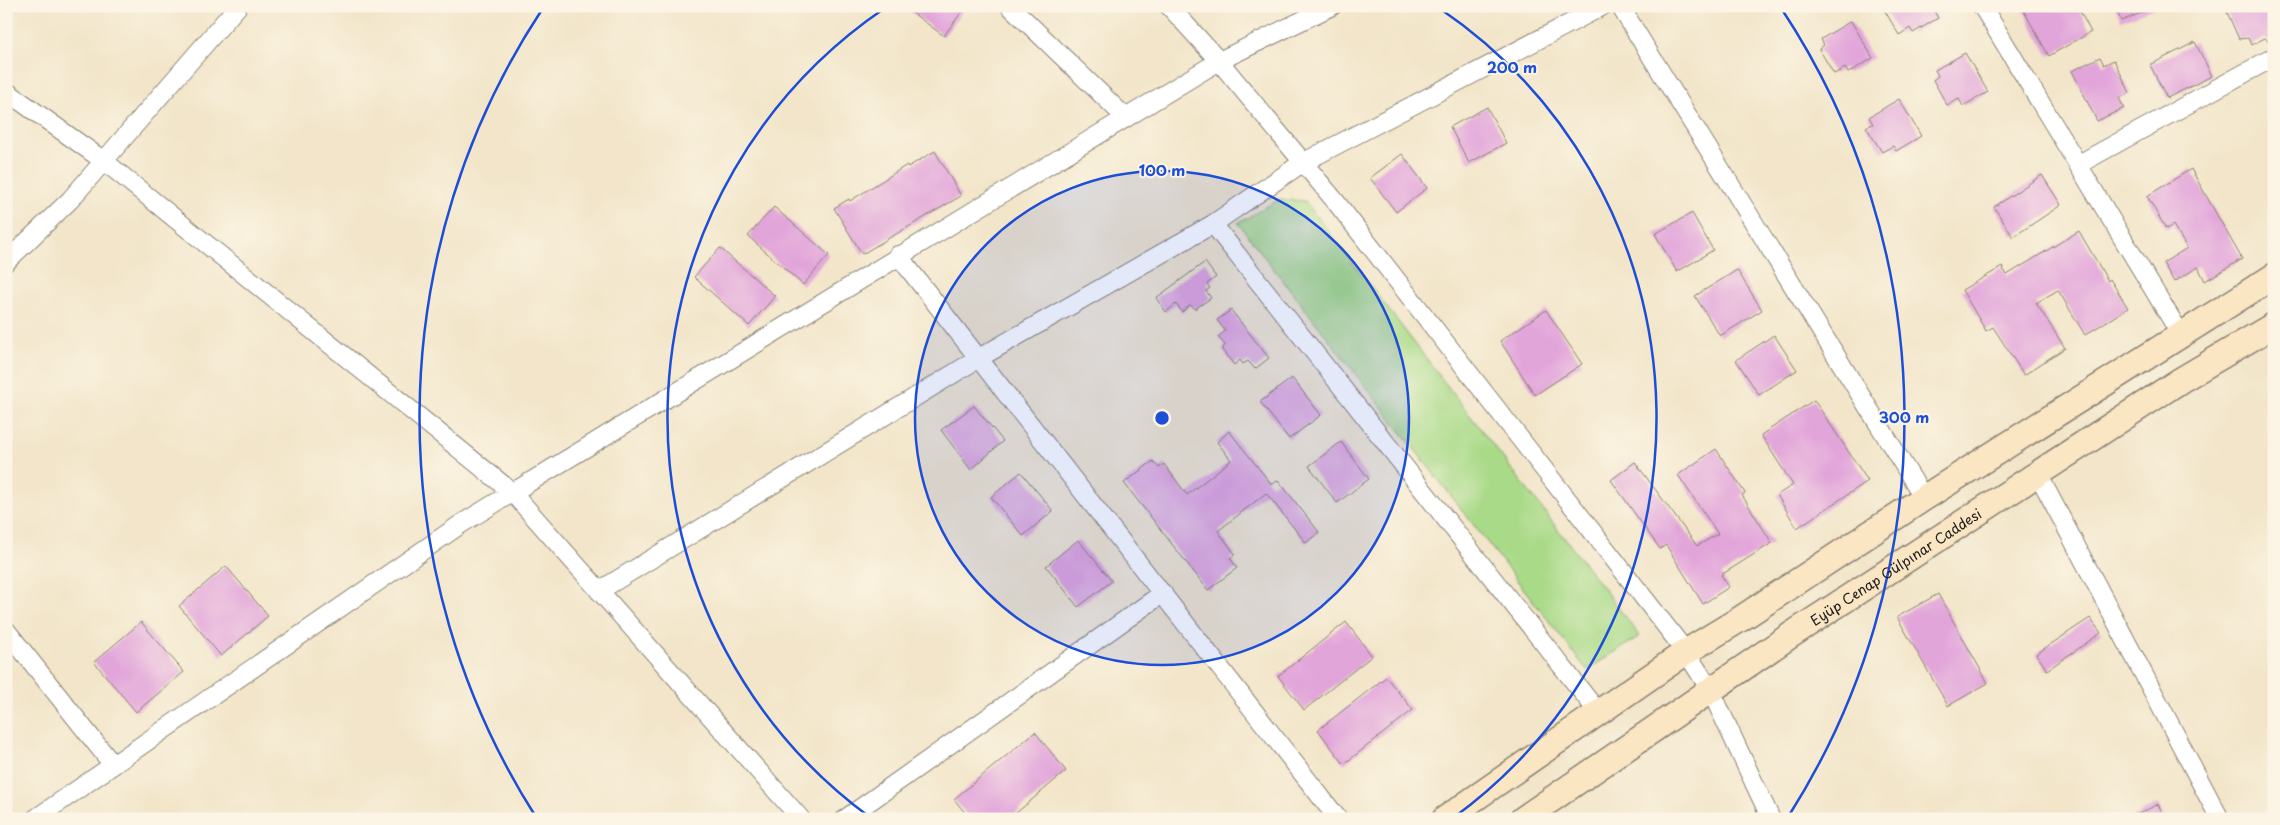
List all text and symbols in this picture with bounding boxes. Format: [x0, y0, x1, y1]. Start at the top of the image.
text: 200 m [1487, 55, 1537, 78]
text: 100 m [1139, 158, 1185, 181]
text: 300 m [1879, 405, 1929, 428]
centre of rings [1153, 409, 1171, 427]
street label: Eyüp Cenap Gülpınar Caddesi [1806, 503, 1985, 630]

